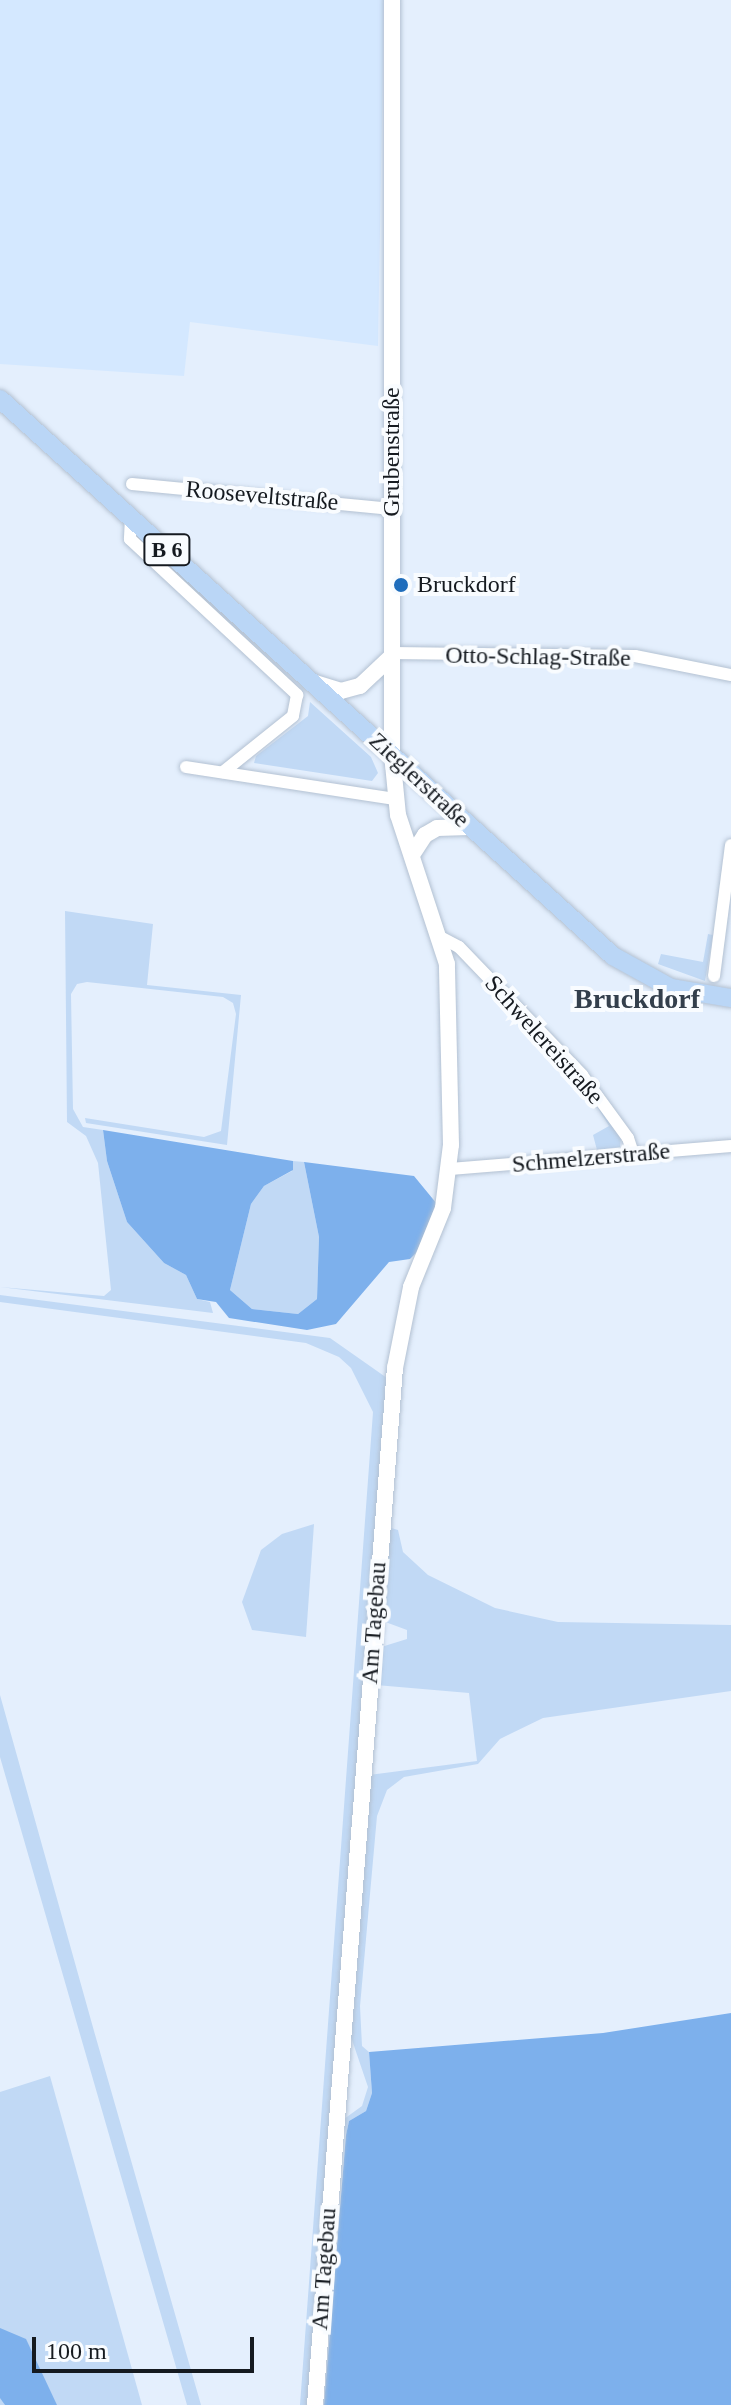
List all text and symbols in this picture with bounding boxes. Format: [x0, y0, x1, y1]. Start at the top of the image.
street label: Grubenstraße [378, 387, 406, 517]
street label: Rooseveltstraße [184, 475, 340, 517]
road number: B 6 [143, 532, 191, 568]
place label: Bruckdorf [417, 571, 516, 599]
marker: Bruckdorf [392, 576, 410, 594]
street label: Otto-Schlag-Straße [445, 641, 631, 673]
street label: Zieglerstraße [363, 726, 475, 834]
street label: Schwelereistraße [478, 969, 610, 1111]
district label: Bruckdorf [574, 982, 700, 1016]
street label: Schmelzerstraße [511, 1137, 671, 1179]
street label: Am Tagebau [355, 1561, 393, 1685]
street label: Am Tagebau [305, 2207, 343, 2331]
scale bar [36, 2321, 258, 2371]
text: 100 m [46, 2338, 107, 2364]

